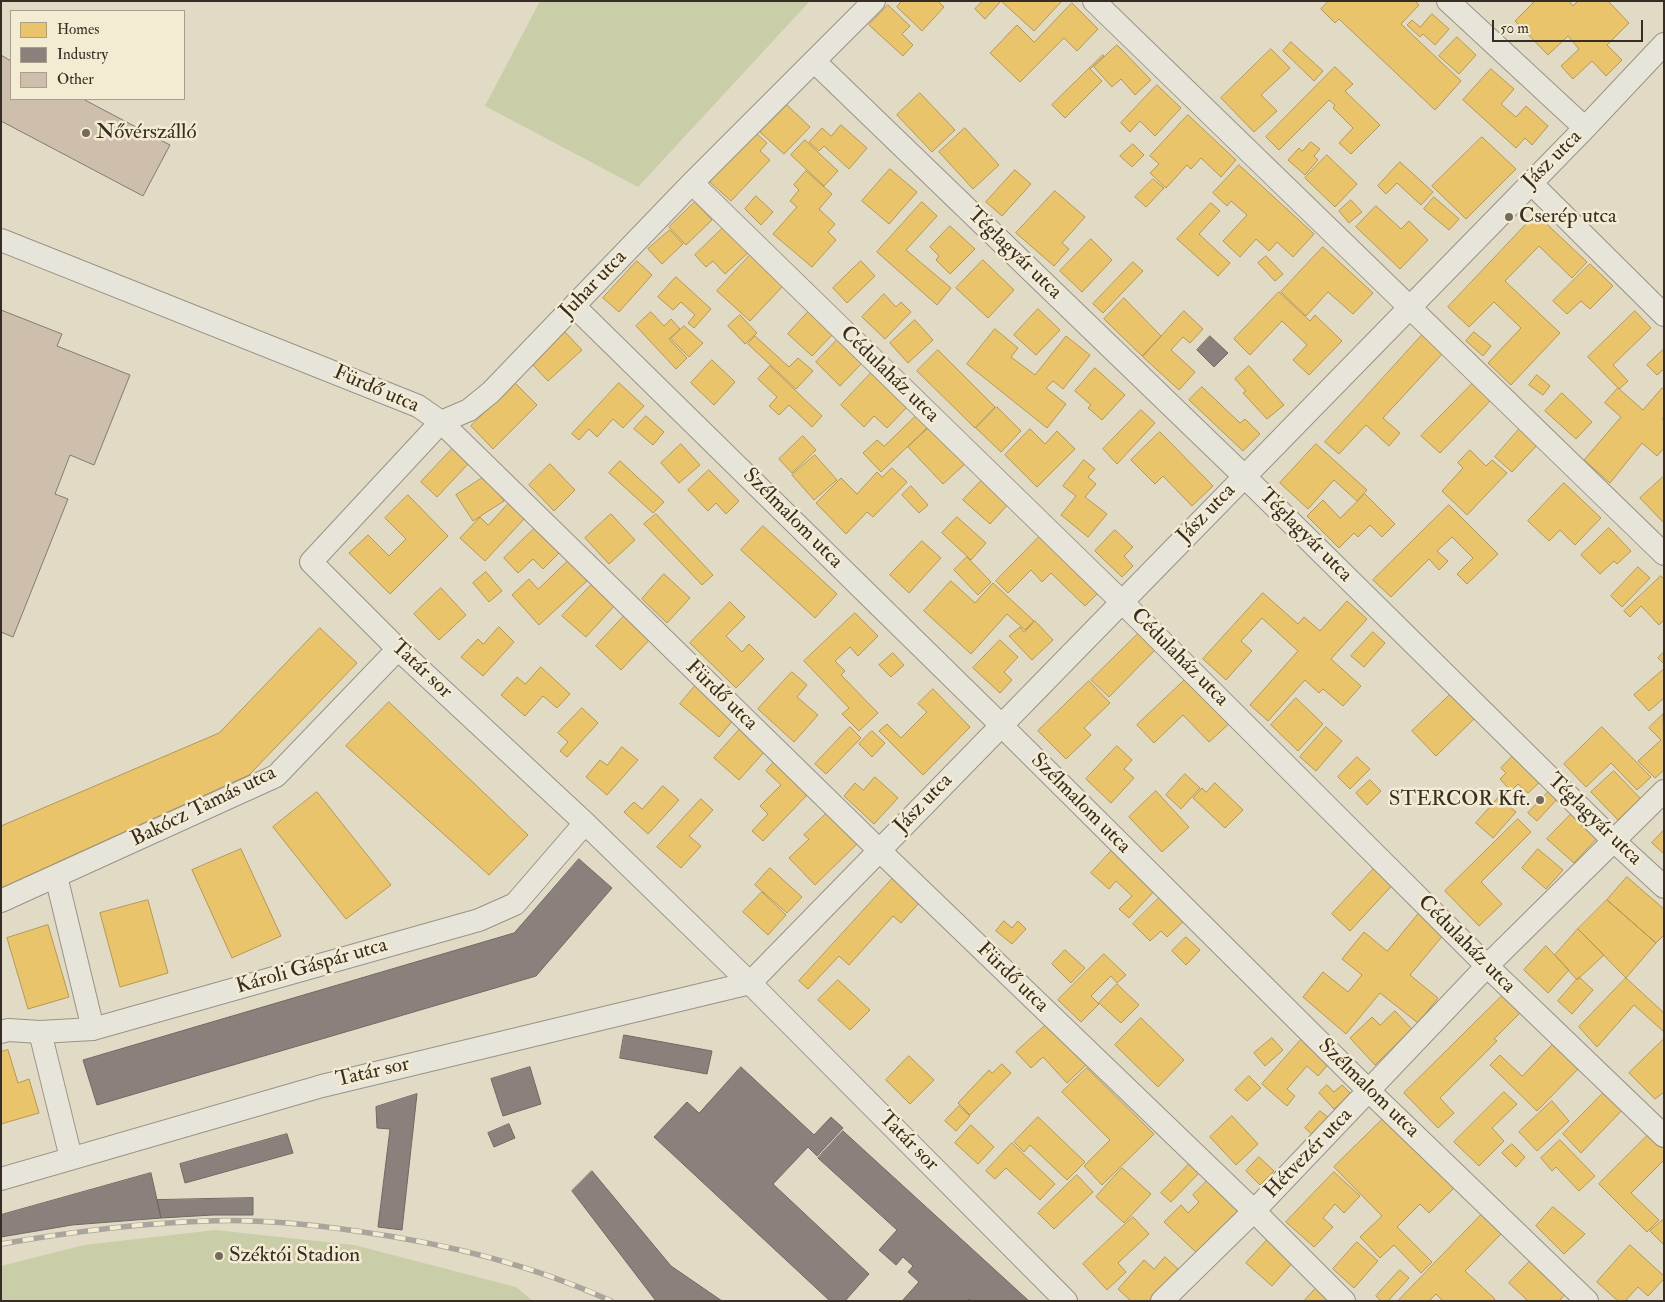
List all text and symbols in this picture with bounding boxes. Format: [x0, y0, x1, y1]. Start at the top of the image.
legend [10, 10, 185, 100]
scale bar [1495, 10, 1646, 42]
text: 50 m [1500, 19, 1529, 38]
text: Homes [57, 20, 99, 39]
text: Industry [57, 45, 108, 64]
text: Other [57, 70, 94, 89]
place label: Nővérszálló [96, 120, 196, 146]
street label: Jász utca [1518, 125, 1588, 195]
marker: Nővérszálló [80, 127, 92, 139]
street label: Téglagyár utca [961, 203, 1067, 305]
place label: Cserép utca [1519, 204, 1617, 230]
marker: Cserép utca [1503, 211, 1515, 223]
street label: Juhar utca [555, 246, 633, 324]
street label: Cédulaház utca [834, 321, 944, 429]
street label: Fürdő utca [329, 361, 423, 419]
street label: Szélmalom utca [737, 464, 847, 574]
street label: Jász utca [1173, 479, 1241, 549]
street label: Téglagyár utca [1253, 484, 1357, 588]
street label: Cédulaház utca [1125, 604, 1233, 712]
street label: Tatár sor [385, 635, 457, 705]
street label: Fürdő utca [680, 655, 762, 737]
street label: Szélmalom utca [1025, 749, 1135, 859]
street label: Bakócz Tamás utca [127, 761, 281, 853]
street label: Jász utca [890, 769, 958, 839]
street label: Téglagyár utca [1541, 769, 1647, 871]
place label: STERCOR Kft. [1389, 787, 1530, 813]
marker: STERCOR Kft. [1534, 794, 1546, 806]
street label: Cédulaház utca [1412, 891, 1520, 999]
street label: Károli Gáspár utca [234, 933, 390, 1001]
street label: Fürdő utca [971, 937, 1053, 1019]
street label: Szélmalom utca [1312, 1034, 1424, 1144]
street label: Tatár sor [334, 1052, 412, 1094]
street label: Hétvezér utca [1260, 1104, 1358, 1204]
street label: Tatár sor [873, 1107, 943, 1177]
place label: Széktói Stadion [229, 1243, 360, 1269]
marker: Széktói Stadion [213, 1250, 225, 1262]

